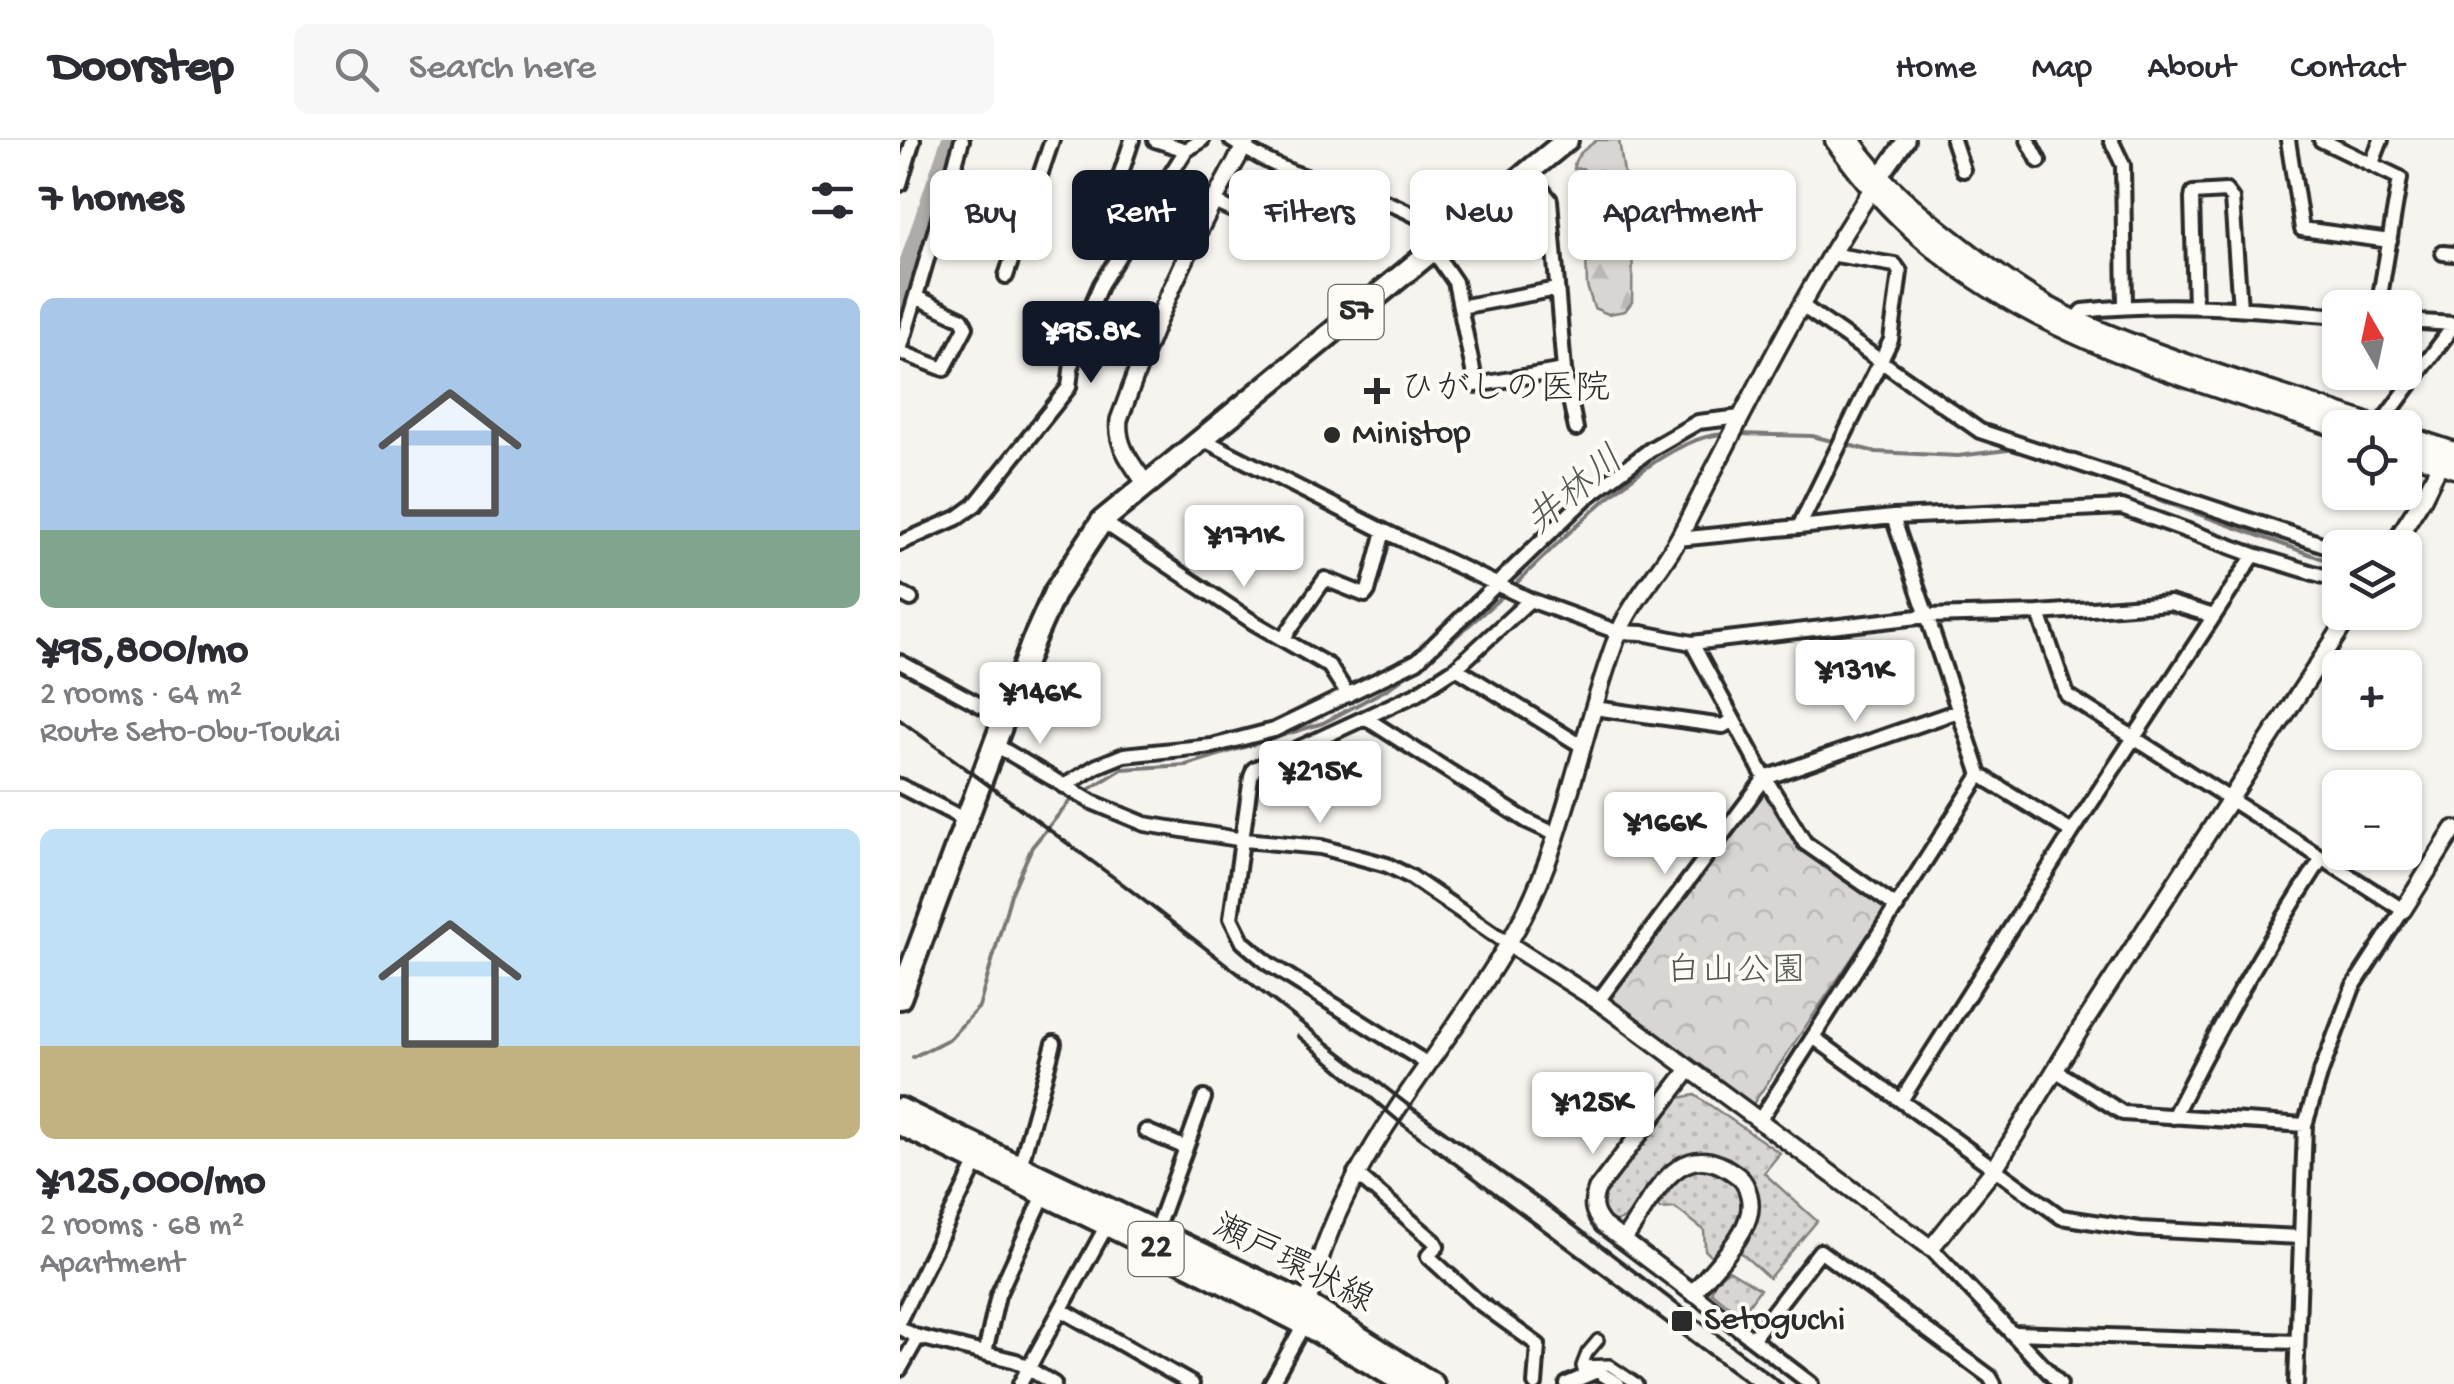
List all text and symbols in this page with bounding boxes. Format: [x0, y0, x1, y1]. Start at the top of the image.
search box [294, 24, 994, 114]
text: Doorstep [50, 41, 234, 98]
icon: search [329, 42, 384, 97]
text: Search here [409, 47, 596, 91]
text: Home [1895, 49, 1976, 90]
text: Map [2031, 49, 2092, 90]
text: About [2147, 49, 2235, 90]
text: Contact [2290, 49, 2404, 90]
chip: Buy [930, 170, 1052, 260]
chip: Rent [1072, 170, 1209, 260]
chip: Filters [1229, 170, 1390, 260]
chip: New [1410, 170, 1548, 260]
chip: Apartment [1568, 170, 1796, 260]
icon: filters [805, 173, 860, 228]
text: 7 homes [40, 176, 183, 225]
road number: 57 [1328, 285, 1384, 339]
north arrow [2322, 290, 2422, 390]
map controls [2322, 290, 2422, 870]
pin: ¥95.8K [1010, 301, 1172, 386]
text: ¥95.8K [1045, 314, 1137, 352]
icon: home [360, 363, 540, 543]
place label: ひがしの医院 [1400, 370, 1610, 412]
marker: ひがしの医院 [1364, 378, 1390, 404]
button: locate [2322, 410, 2422, 510]
place label: Ministop [1352, 415, 1471, 456]
marker: Ministop [1321, 424, 1343, 446]
water label: 井林川 [1518, 438, 1635, 546]
pin: ¥171K [1174, 505, 1314, 590]
text: ¥171K [1207, 518, 1281, 556]
button: layers [2322, 530, 2422, 630]
text: ¥95,800/mo [40, 628, 248, 677]
pin: ¥131K [1785, 640, 1925, 725]
button: + [2322, 650, 2422, 750]
text: ¥131K [1818, 653, 1892, 691]
pin: ¥146K [970, 662, 1110, 747]
text: ¥146K [1002, 675, 1078, 713]
text: 2 rooms · 64 m² [40, 677, 242, 715]
text: Route Seto-Obu-Toukai [40, 715, 341, 753]
pin: ¥215K [1250, 741, 1390, 826]
text: ¥215K [1281, 754, 1359, 792]
button: − [2322, 770, 2422, 870]
pin: ¥166K [1595, 792, 1735, 877]
text: ¥166K [1626, 805, 1704, 843]
icon: home [360, 894, 540, 1074]
park label: 白山公園 [1666, 952, 1806, 994]
pin: ¥125K [1523, 1072, 1663, 1157]
text: ¥125K [1554, 1085, 1632, 1123]
text: ¥125,000/mo [40, 1159, 266, 1208]
street label: 瀬戸環状線 [1205, 1206, 1380, 1324]
text: 2 rooms · 68 m² [40, 1208, 244, 1246]
road number: 22 [1128, 1222, 1184, 1276]
text: Apartment [40, 1246, 184, 1284]
place label: Setoguchi [1704, 1301, 1845, 1342]
marker: Setoguchi [1669, 1308, 1695, 1334]

